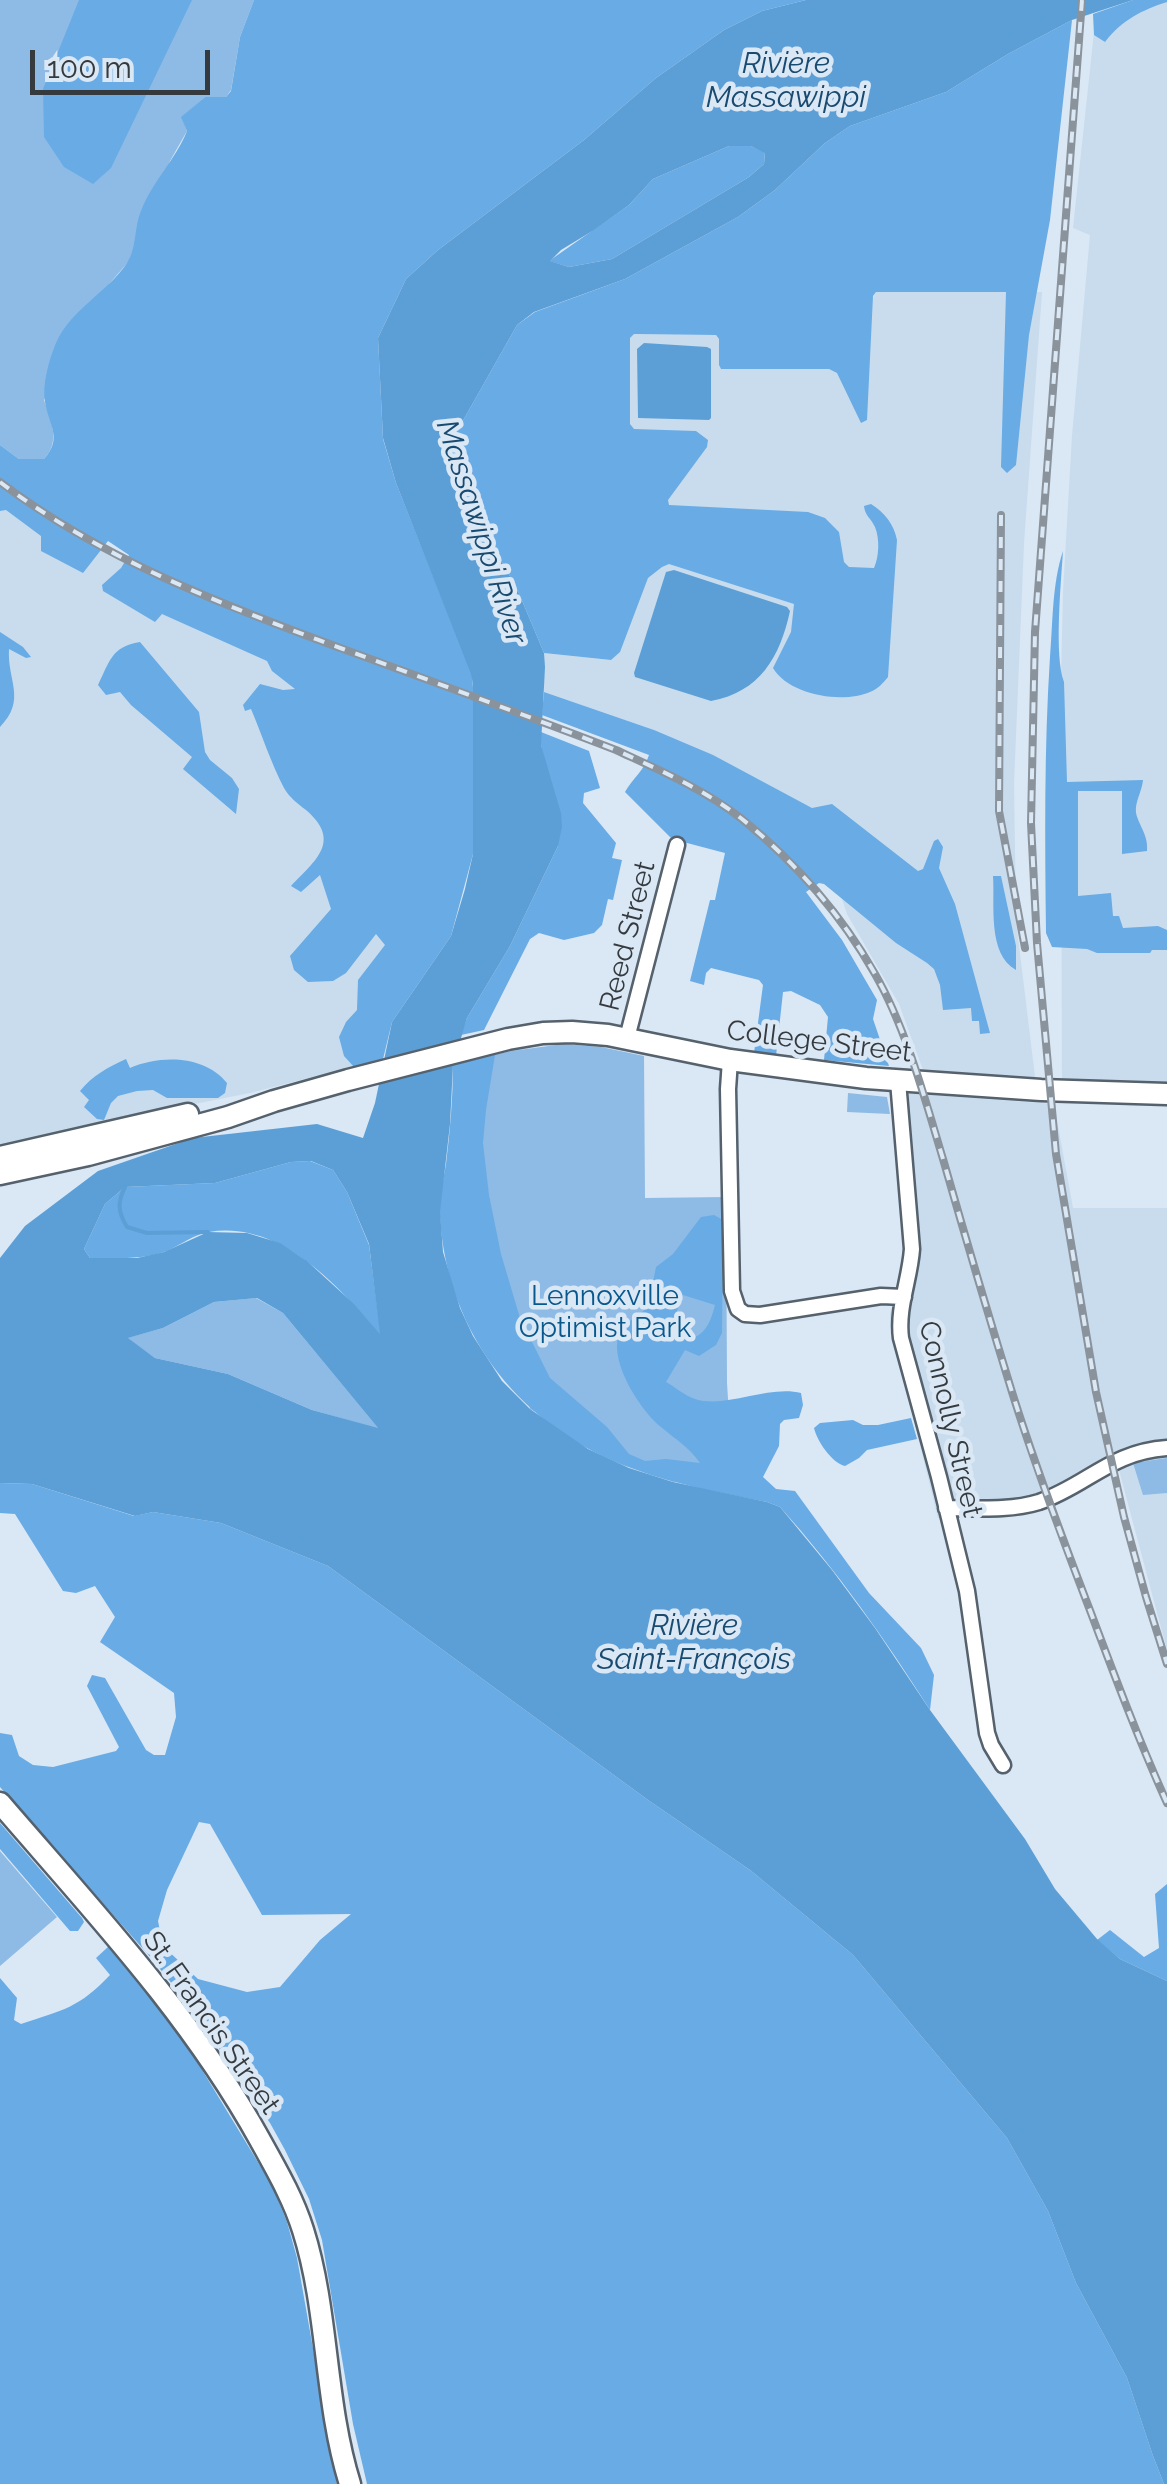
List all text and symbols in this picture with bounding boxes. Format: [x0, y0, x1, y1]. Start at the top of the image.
scale bar [35, 30, 215, 92]
water label: Rivière Massawippi [706, 46, 866, 116]
text: 100 m [47, 50, 132, 85]
water label: Massawippi River [428, 416, 534, 648]
street label: Reed Street [593, 858, 663, 1014]
street label: College Street [725, 1014, 913, 1070]
park label: Lennoxville Optimist Park [519, 1280, 691, 1346]
street label: Connolly Street [911, 1318, 989, 1520]
water label: Rivière Saint-François [597, 1608, 791, 1678]
street label: St. Francis Street [136, 1925, 286, 2121]

